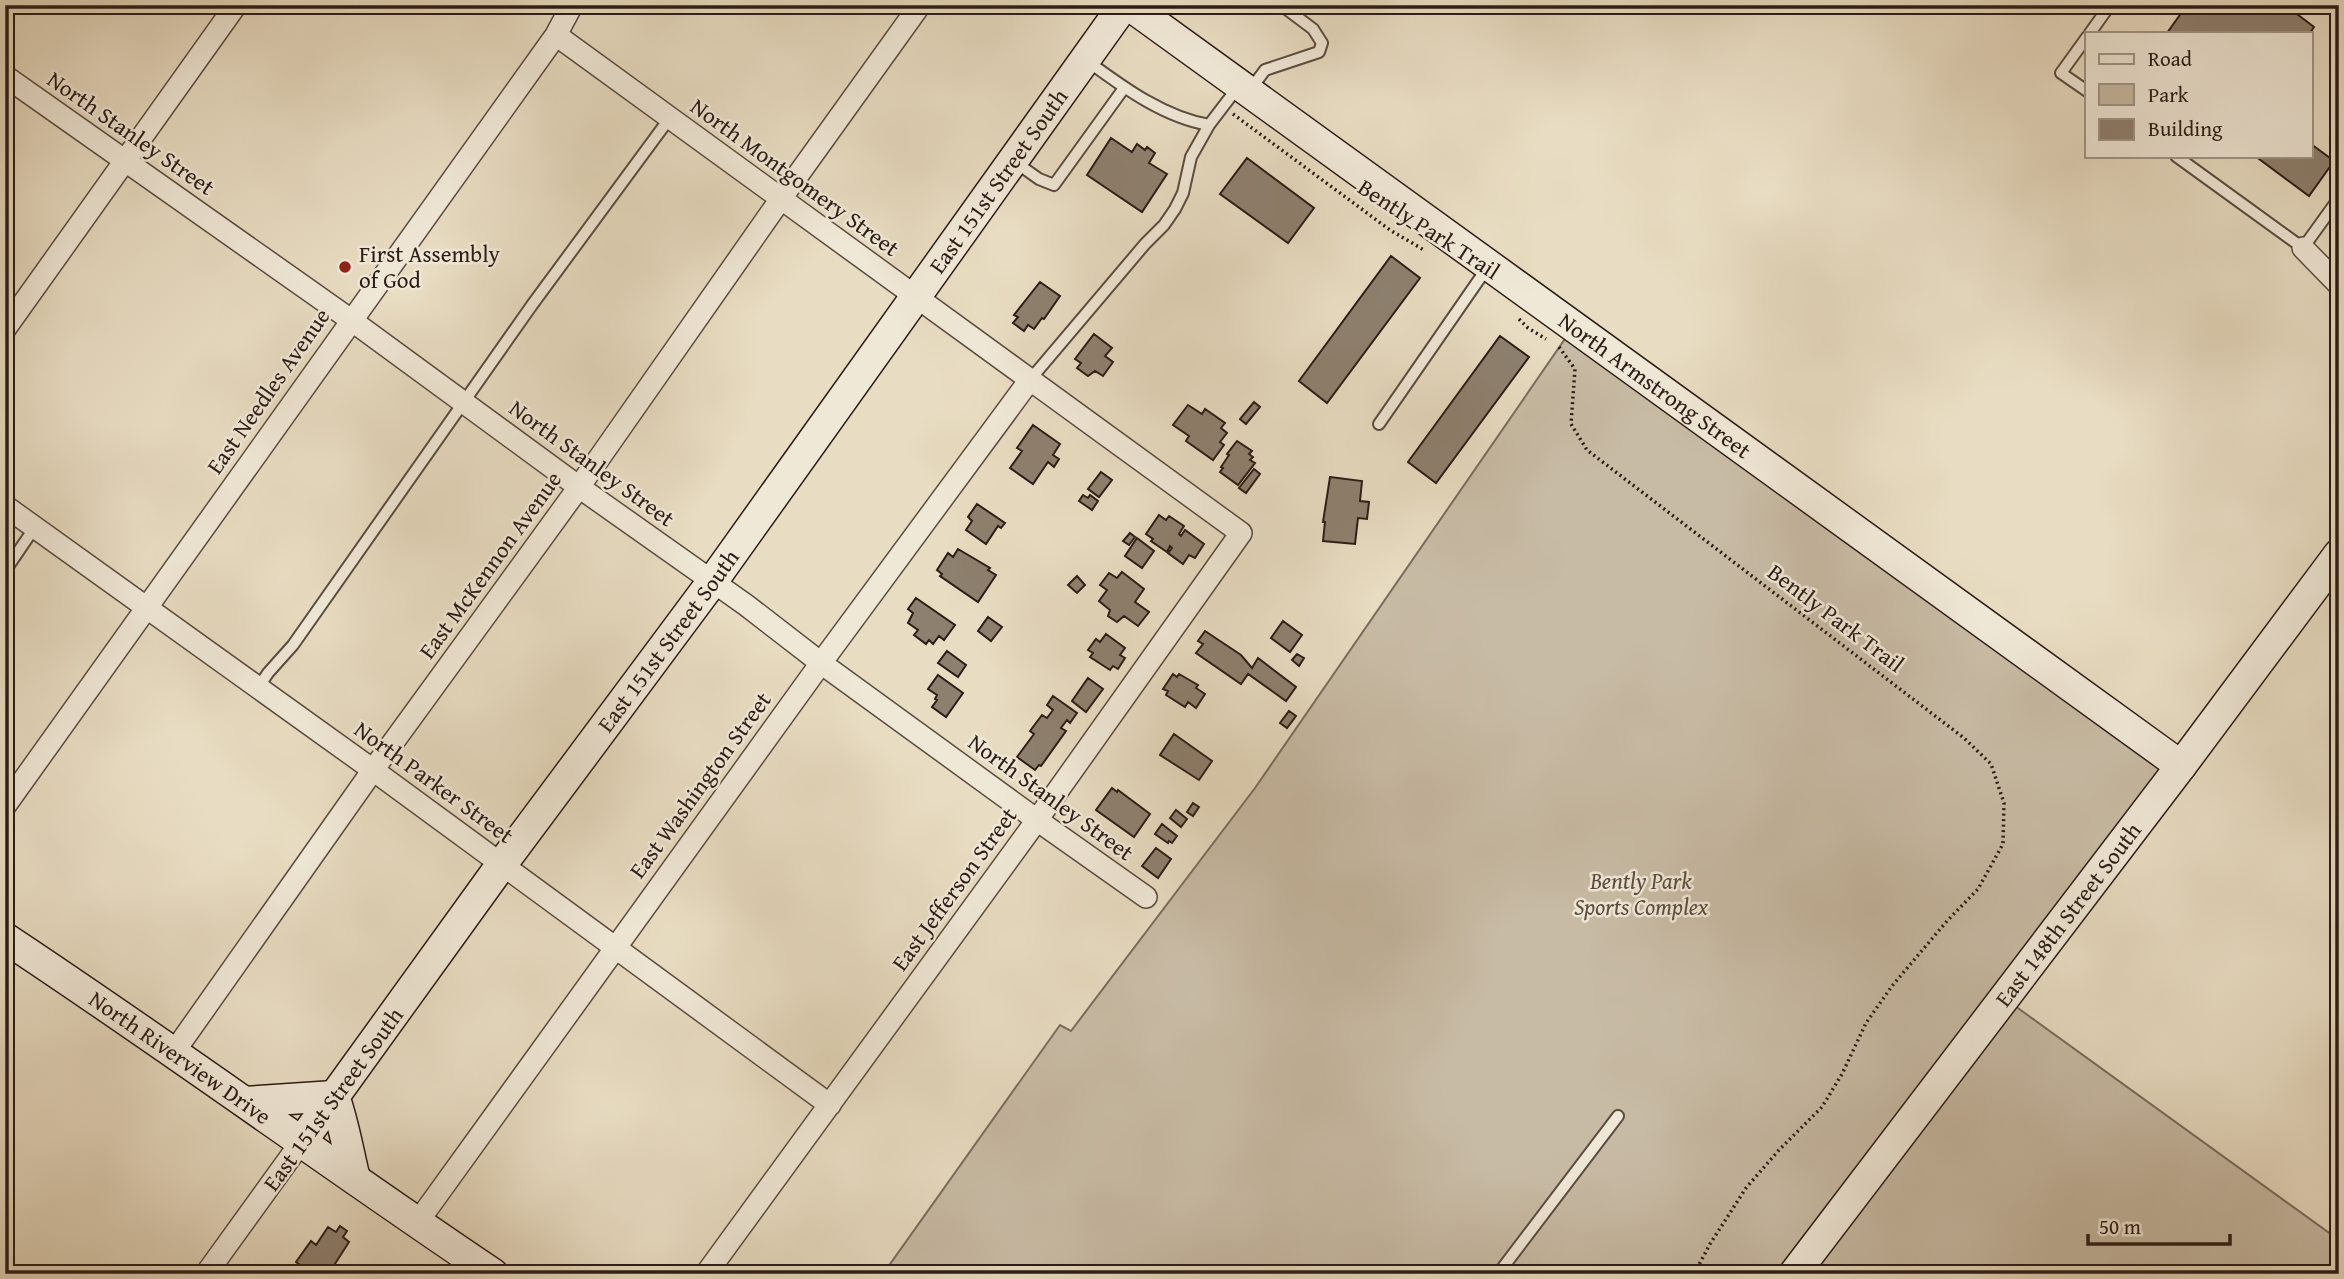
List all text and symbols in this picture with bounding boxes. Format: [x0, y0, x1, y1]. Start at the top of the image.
legend [2085, 32, 2312, 158]
text: Road [2148, 43, 2193, 74]
street label: North Stanley Street [41, 62, 222, 203]
text: Park [2148, 79, 2189, 110]
street label: East 151st Street South [921, 81, 1075, 280]
street label: North Montgomery Street [684, 89, 906, 264]
text: Building [2148, 113, 2223, 144]
street label: Bently Park Trail [1352, 170, 1507, 287]
place label: First Assembly of God [359, 237, 501, 296]
marker: First Assembly of God [337, 259, 353, 275]
street label: East Needles Avenue [198, 301, 337, 480]
street label: North Armstrong Street [1552, 304, 1758, 466]
street label: North Stanley Street [503, 391, 682, 534]
street label: East McKennon Avenue [410, 464, 569, 665]
street label: East 151st Street South [589, 542, 746, 739]
street label: Bently Park Trail [1761, 555, 1911, 680]
street label: East Washington Street [621, 685, 779, 885]
street label: North Parker Street [348, 712, 521, 851]
street label: North Stanley Street [962, 725, 1141, 868]
street label: East Jefferson Street [883, 800, 1024, 977]
street label: East 148th Street South [1987, 815, 2149, 1013]
park label: Bently Park Sports Complex [1574, 864, 1709, 923]
street label: North Riverview Drive [83, 982, 278, 1132]
street label: East 151st Street South [255, 1000, 411, 1197]
scale bar [2088, 1202, 2230, 1246]
text: 50 m [2099, 1211, 2141, 1242]

